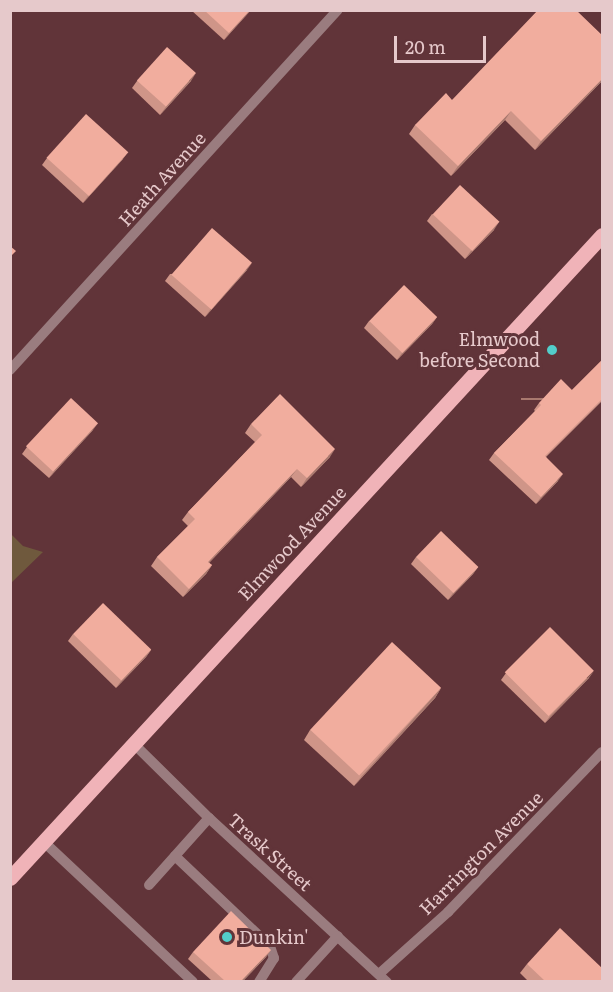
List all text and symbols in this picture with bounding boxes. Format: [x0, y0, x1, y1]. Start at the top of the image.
scale bar [397, 24, 488, 62]
text: 20 m [405, 33, 446, 60]
street label: Heath Avenue [114, 127, 210, 231]
place label: Elmwood before Second [419, 329, 540, 372]
marker: Elmwood before Second [545, 343, 559, 357]
street label: Elmwood Avenue [234, 481, 350, 605]
street label: Harrington Avenue [415, 787, 547, 919]
street label: Trask Street [224, 809, 316, 895]
place label: Dunkin' [239, 926, 308, 948]
marker: Dunkin' [220, 930, 234, 944]

